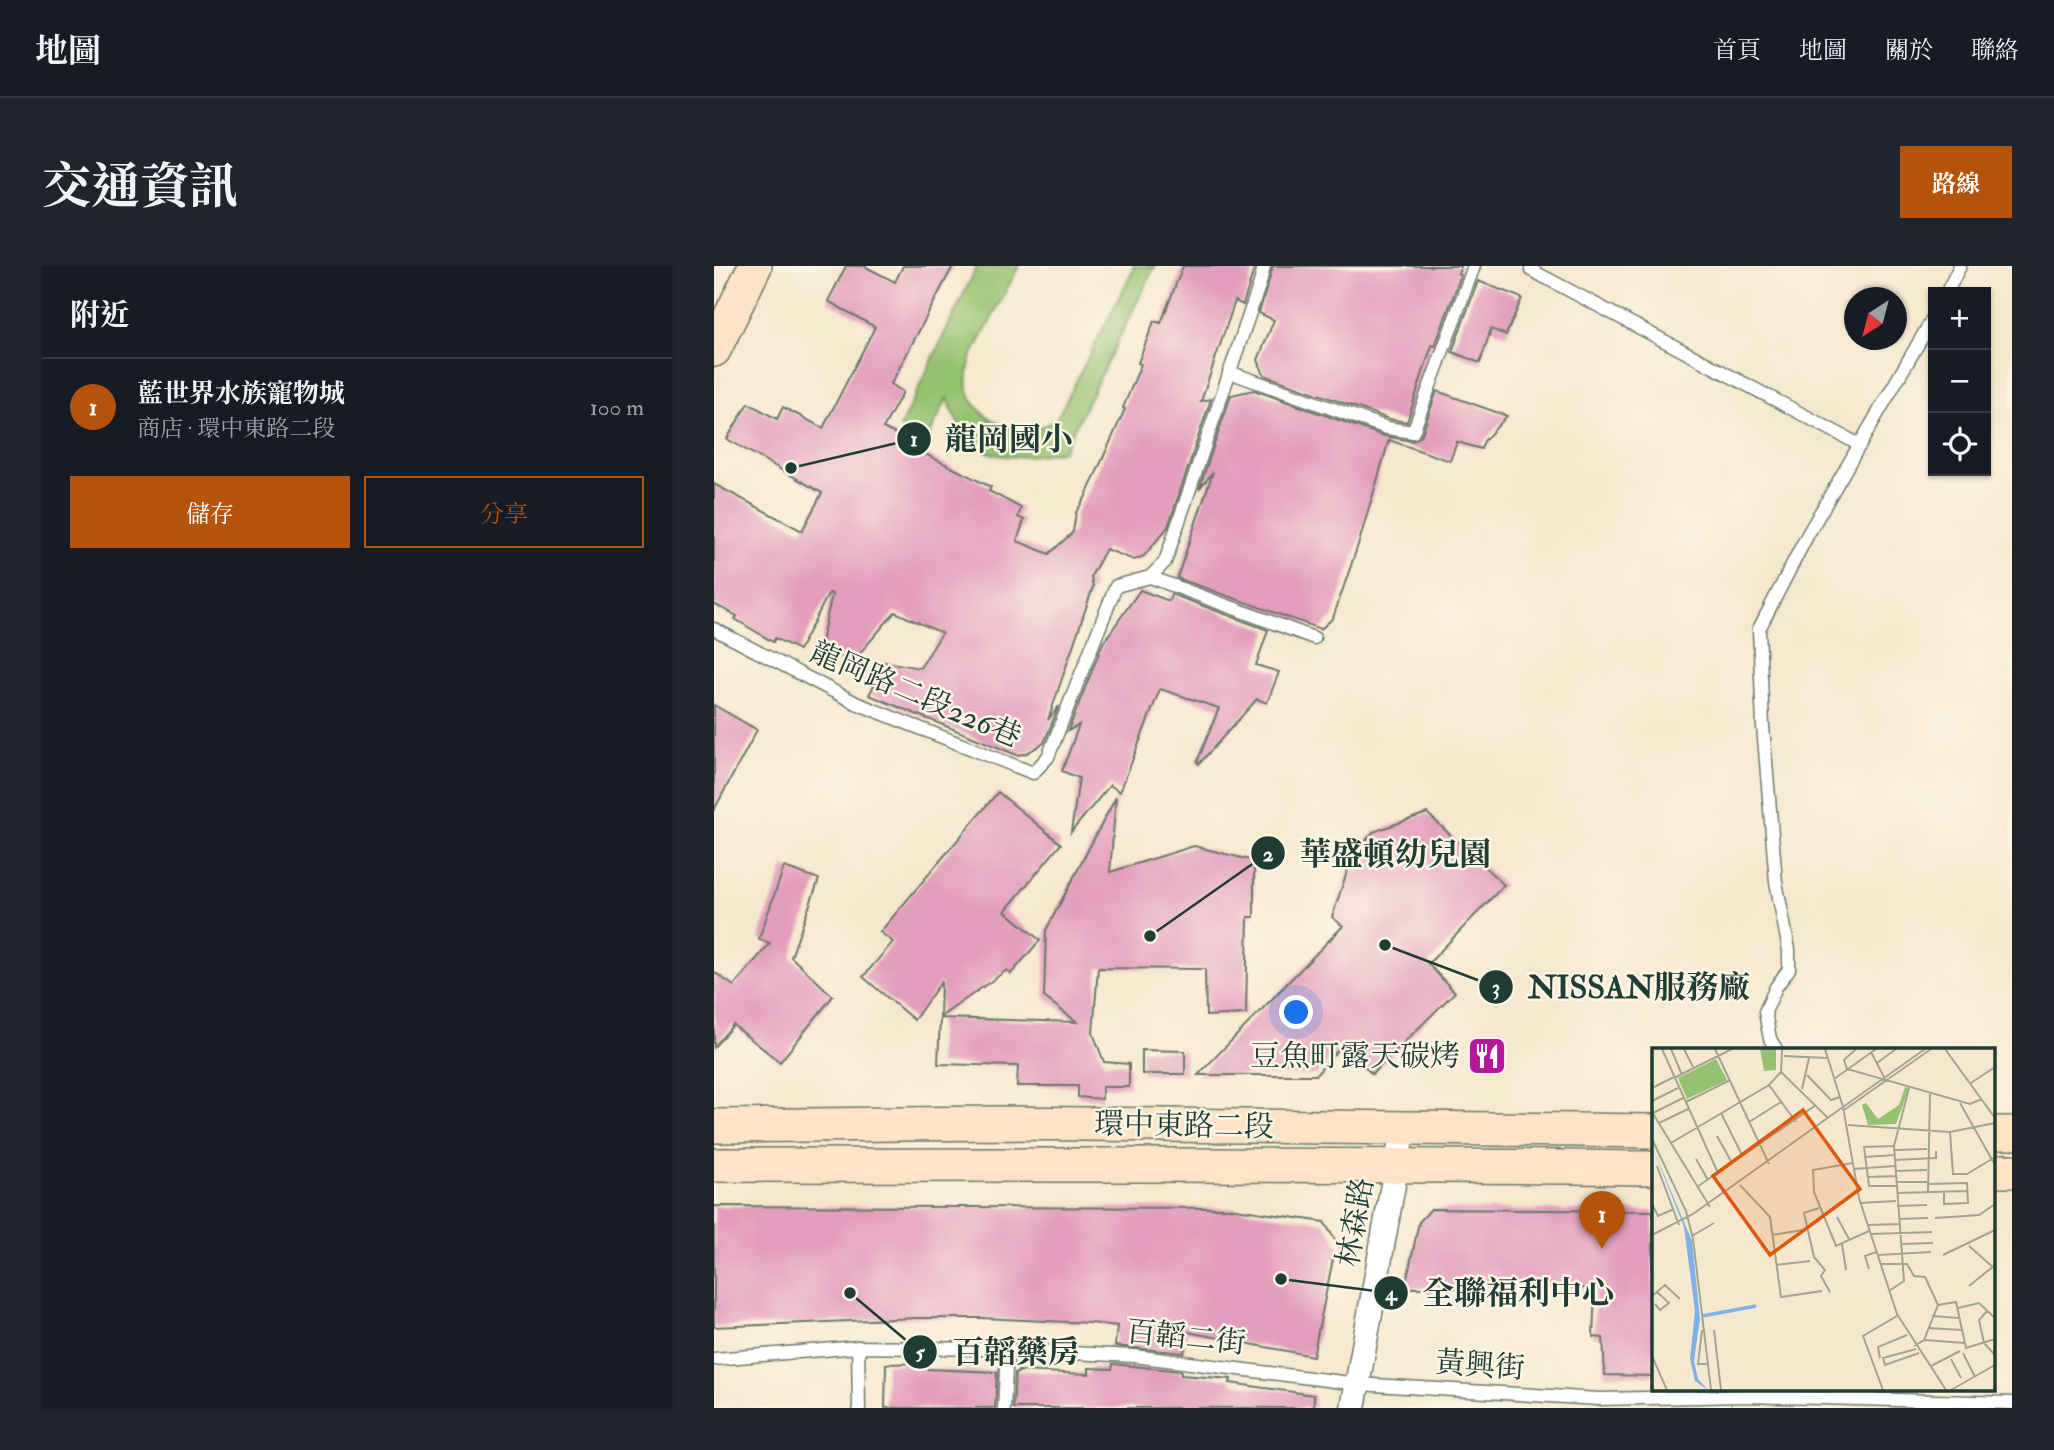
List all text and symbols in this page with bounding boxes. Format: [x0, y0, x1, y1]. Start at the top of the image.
text: 地圖 [35, 31, 101, 72]
text: 首頁 [1713, 35, 1761, 66]
text: 地圖 [1799, 35, 1847, 66]
text: 關於 [1885, 35, 1933, 66]
text: 聯絡 [1971, 35, 2019, 66]
button: 路線 [1900, 146, 2012, 218]
text: 交通資訊 [42, 157, 238, 218]
north arrow [1844, 287, 1907, 350]
map controls [1928, 287, 1991, 476]
button: + [1928, 287, 1991, 350]
text: 附近 [70, 297, 130, 334]
button: − [1928, 350, 1991, 413]
text: 藍世界水族寵物城 [137, 378, 345, 410]
text: 1 [89, 393, 97, 422]
text: 100 m [590, 393, 644, 422]
callout: 龍岡國小 [896, 412, 1087, 465]
button: locate [1928, 413, 1991, 476]
text: 商店 · 環中東路二段 [137, 414, 335, 443]
text: 龍岡國小 [945, 420, 1073, 460]
text: 1 [910, 426, 918, 453]
button: 儲存 [70, 476, 350, 548]
button: 分享 [364, 476, 644, 548]
street label: 龍岡路二段226巷 [805, 633, 1027, 756]
callout: 華盛頓幼兒園 [1250, 827, 1505, 880]
text: 華盛頓幼兒園 [1299, 835, 1491, 875]
text: 2 [1263, 841, 1274, 868]
callout: NISSAN服務廠 [1479, 960, 1764, 1013]
text: NISSAN服務廠 [1527, 968, 1750, 1008]
text: 3 [1492, 974, 1500, 1001]
your location [1279, 995, 1313, 1029]
restaurant icon: 豆魚町露天碳烤 [1466, 1035, 1508, 1077]
place label: 豆魚町露天碳烤 [1250, 1038, 1460, 1075]
inset map [1652, 1048, 1994, 1390]
street label: 環中東路二段 [1094, 1105, 1274, 1146]
street label: 林森路 [1329, 1175, 1382, 1270]
pin: 1 [1579, 1191, 1625, 1249]
callout: 全聯福利中心 [1373, 1267, 1628, 1320]
text: 全聯福利中心 [1422, 1274, 1614, 1314]
text: 4 [1384, 1280, 1398, 1307]
street label: 百韜二街 [1124, 1313, 1248, 1362]
callout: 百韜藥房 [903, 1325, 1094, 1378]
text: 百韜藥房 [952, 1333, 1080, 1373]
text: 5 [915, 1339, 925, 1366]
street label: 黃興街 [1434, 1344, 1526, 1387]

